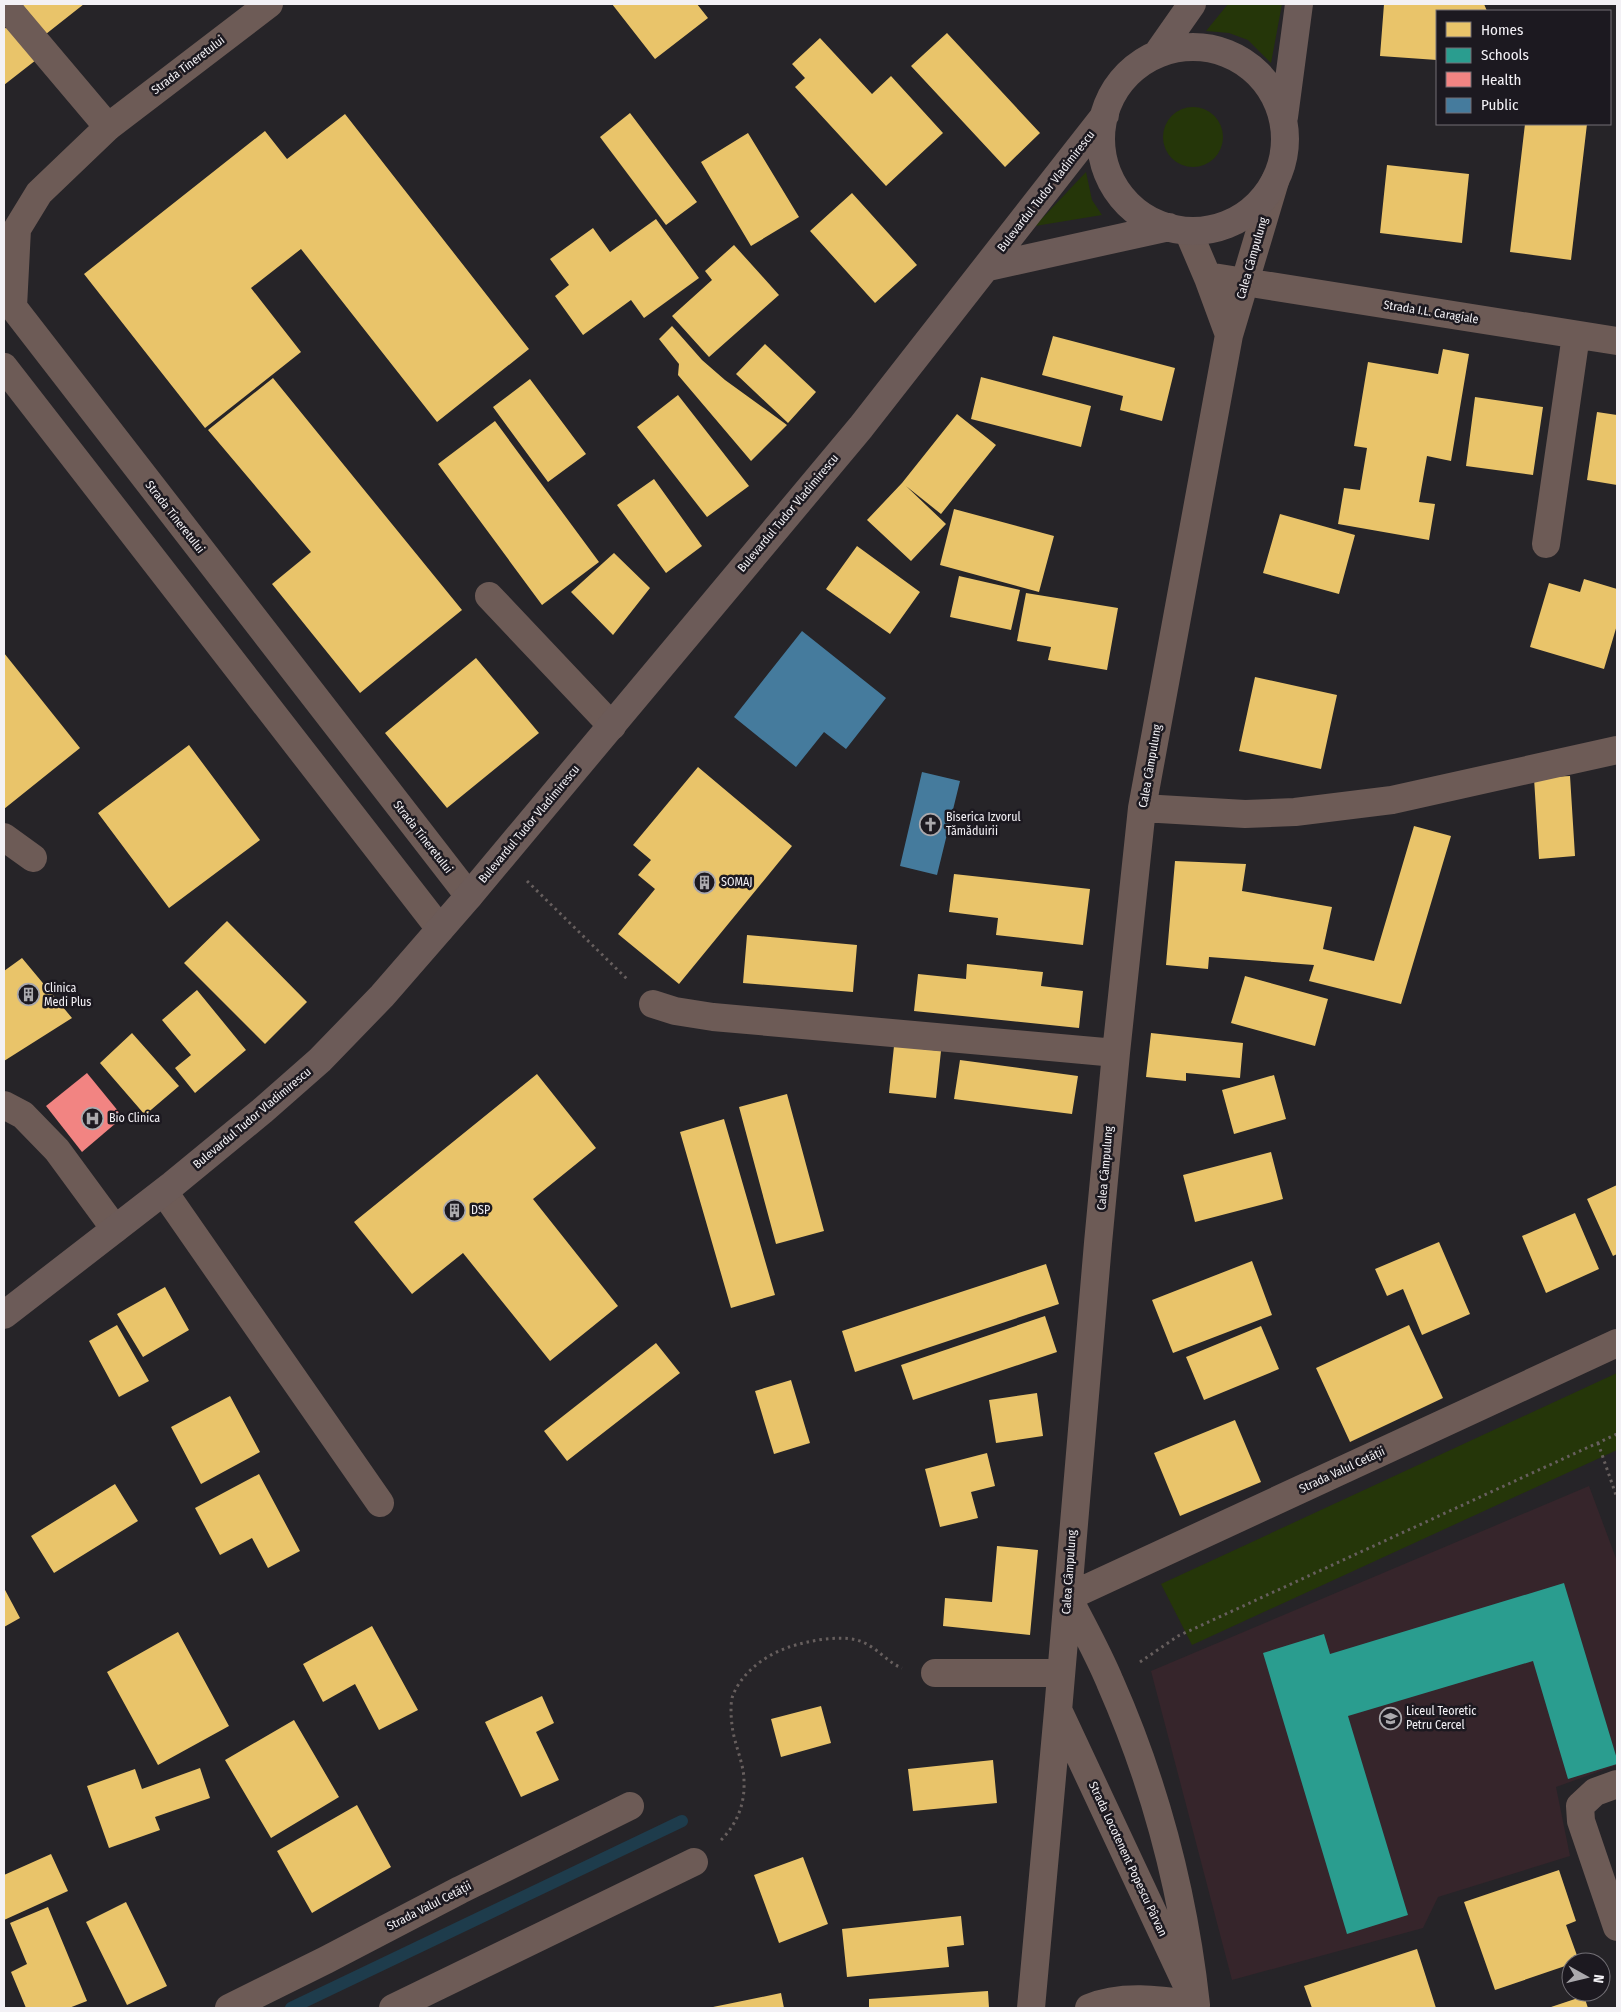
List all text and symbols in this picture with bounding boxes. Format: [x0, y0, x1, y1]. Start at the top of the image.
legend [1436, 10, 1611, 125]
text: Homes [1481, 21, 1523, 39]
street label: Strada Tineretului [149, 33, 227, 97]
text: Schools [1481, 46, 1529, 64]
text: Health [1481, 71, 1521, 89]
text: Public [1481, 96, 1519, 114]
street label: Bulevardul Tudor Vladimirescu [994, 128, 1098, 254]
street label: Calea Câmpulung [1234, 215, 1270, 301]
street label: Strada I.L. Caragiale [1383, 298, 1480, 326]
street label: Bulevardul Tudor Vladimirescu [735, 451, 841, 575]
street label: Strada Tineretului [142, 478, 208, 556]
street label: Calea Câmpulung [1136, 723, 1164, 809]
street label: Bulevardul Tudor Vladimirescu [476, 762, 582, 886]
street label: Strada Tineretului [390, 798, 456, 876]
place label: Biserica Izvorul Tămăduirii [946, 810, 1021, 838]
church icon: Biserica Izvorul Tămăduirii [918, 812, 942, 836]
building icon: SOMAJ [693, 870, 717, 894]
place label: SOMAJ [721, 875, 753, 889]
place label: Clinica Medi Plus [44, 981, 91, 1009]
building icon: Clinica Medi Plus [16, 983, 40, 1007]
street label: Bulevardul Tudor Vladimirescu [190, 1065, 314, 1171]
hospital icon: Bio Clinica [81, 1106, 105, 1130]
place label: Bio Clinica [109, 1111, 160, 1125]
street label: Calea Câmpulung [1094, 1125, 1116, 1211]
building icon: DSP [443, 1198, 467, 1222]
place label: DSP [471, 1203, 490, 1217]
street label: Strada Valul Cetății [1297, 1444, 1388, 1497]
street label: Calea Câmpulung [1059, 1529, 1079, 1615]
place label: Liceul Teoretic Petru Cercel [1406, 1704, 1476, 1732]
school or university icon: Liceul Teoretic Petru Cercel [1378, 1706, 1402, 1730]
street label: Strada Locotenent Popescu Pârvan [1086, 1779, 1170, 1939]
street label: Strada Valul Cetății [384, 1879, 474, 1934]
north arrow [1561, 1952, 1611, 2002]
text: N [1589, 1973, 1607, 1984]

